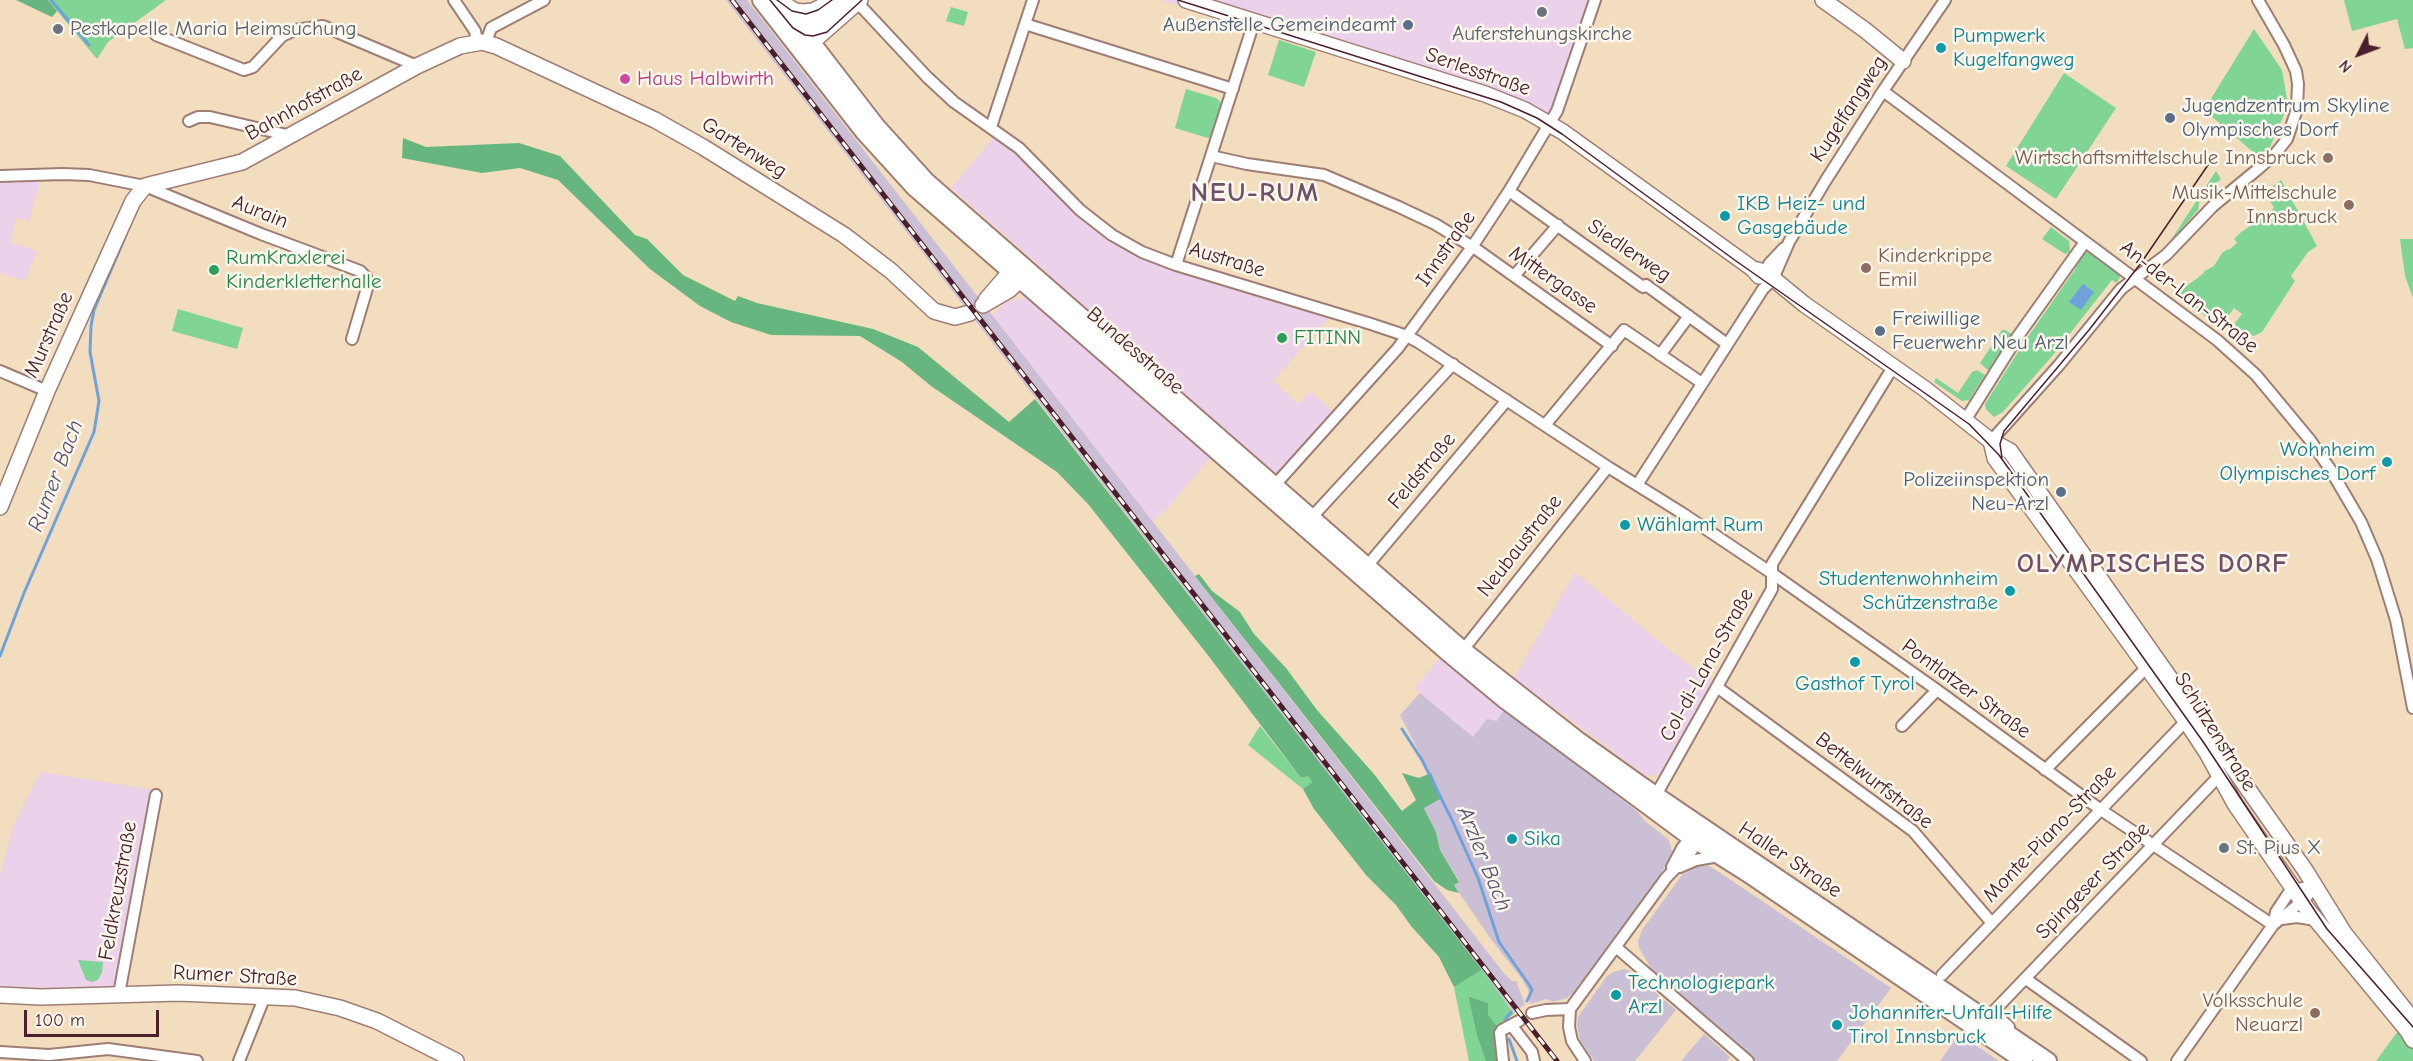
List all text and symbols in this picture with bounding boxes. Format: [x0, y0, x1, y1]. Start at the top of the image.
marker: Auferstehungskirche [1535, 5, 1549, 19]
place label: Außenstelle Gemeindeamt [1163, 12, 1396, 38]
place label: Pestkapelle Maria Heimsuchung [70, 16, 357, 42]
marker: Außenstelle Gemeindeamt [1401, 18, 1415, 32]
place label: Auferstehungskirche [1452, 21, 1632, 47]
marker: Pestkapelle Maria Heimsuchung [51, 22, 65, 36]
place label: Pumpwerk Kugelfangweg [1953, 23, 2075, 73]
north arrow [2329, 24, 2389, 84]
marker: Pumpwerk Kugelfangweg [1934, 41, 1948, 55]
street label: Serlesstraße [1422, 42, 1534, 102]
street label: Kugelfangweg [1805, 51, 1893, 167]
text: N [2335, 56, 2356, 76]
street label: Bahnhofstraße [241, 61, 367, 147]
place label: Haus Halbwirth [637, 66, 774, 92]
marker: Haus Halbwirth [618, 72, 632, 86]
place label: Jugendzentrum Skyline Olympisches Dorf [2182, 93, 2390, 143]
marker: Jugendzentrum Skyline Olympisches Dorf [2163, 111, 2177, 125]
street label: Gartenweg [697, 112, 791, 184]
place label: Wirtschaftsmittelschule Innsbruck [2015, 145, 2316, 171]
marker: Wirtschaftsmittelschule Innsbruck [2321, 151, 2335, 165]
district label: NEU-RUM [1191, 177, 1319, 209]
place label: Musik-Mittelschule Innsbruck [2172, 180, 2337, 230]
street label: Aurain [228, 189, 292, 235]
place label: IKB Heiz- und Gasgebäude [1737, 191, 1866, 241]
marker: Musik-Mittelschule Innsbruck [2342, 198, 2356, 212]
street label: Innstraße [1411, 206, 1481, 292]
marker: IKB Heiz- und Gasgebäude [1718, 209, 1732, 223]
street label: Siedlerweg [1582, 214, 1676, 288]
street label: An-der-Lan-Straße [2115, 235, 2263, 359]
street label: Austraße [1186, 237, 1268, 283]
street label: Mittergasse [1504, 240, 1602, 320]
place label: Kinderkrippe Emil [1878, 243, 1992, 293]
place label: RumKraxlerei Kinderkletterhalle [226, 245, 381, 295]
marker: Kinderkrippe Emil [1859, 261, 1873, 275]
marker: RumKraxlerei Kinderkletterhalle [207, 263, 221, 277]
street label: Murstraße [19, 288, 79, 382]
street label: Bundesstraße [1081, 302, 1189, 400]
place label: Freiwillige Feuerwehr Neu Arzl [1892, 306, 2069, 356]
marker: Freiwillige Feuerwehr Neu Arzl [1873, 324, 1887, 338]
place label: FITINN [1294, 325, 1361, 351]
marker: FITINN [1275, 331, 1289, 345]
water label: Rumer Bach [23, 416, 89, 536]
street label: Feldstraße [1383, 428, 1461, 514]
place label: Wohnheim Olympisches Dorf [2219, 437, 2375, 487]
marker: Wohnheim Olympisches Dorf [2380, 455, 2394, 469]
place label: Polizeiinspektion Neu-Arzl [1903, 467, 2049, 517]
marker: Polizeiinspektion Neu-Arzl [2054, 485, 2068, 499]
street label: Neubaustraße [1472, 490, 1568, 602]
place label: Wählamt Rum [1637, 512, 1763, 538]
marker: Wählamt Rum [1618, 518, 1632, 532]
district label: OLYMPISCHES DORF [2017, 548, 2289, 580]
place label: Studentenwohnheim Schützenstraße [1819, 566, 1998, 616]
street label: Col-di-Lana-Straße [1654, 584, 1760, 746]
marker: Studentenwohnheim Schützenstraße [2003, 584, 2017, 598]
street label: Pontlatzer Straße [1897, 634, 2035, 744]
marker: Gasthof Tyrol [1848, 655, 1862, 669]
street label: Schützenstraße [2168, 668, 2262, 796]
place label: Gasthof Tyrol [1795, 671, 1915, 697]
street label: Bettelwurfstraße [1810, 727, 1938, 835]
street label: Monte-Piano-Straße [1978, 760, 2122, 908]
water label: Arzler Bach [1451, 803, 1517, 915]
street label: Haller Straße [1734, 816, 1846, 904]
street label: Spingeser Straße [2031, 817, 2155, 945]
street label: Feldkreuzstraße [93, 820, 143, 962]
place label: Sika [1524, 826, 1561, 852]
marker: Sika [1505, 832, 1519, 846]
place label: St. Pius X [2236, 835, 2321, 861]
marker: St. Pius X [2217, 841, 2231, 855]
street label: Rumer Straße [172, 960, 298, 992]
place label: Technologiepark Arzl [1628, 970, 1775, 1020]
marker: Technologiepark Arzl [1609, 988, 1623, 1002]
place label: Volksschule Neuarzl [2202, 988, 2303, 1038]
scale bar [27, 998, 162, 1036]
place label: Johanniter-Unfall-Hilfe Tirol Innsbruck [1849, 1000, 2052, 1050]
marker: Volksschule Neuarzl [2308, 1006, 2322, 1020]
text: 100 m [35, 1010, 85, 1031]
marker: Johanniter-Unfall-Hilfe Tirol Innsbruck [1830, 1018, 1844, 1032]

